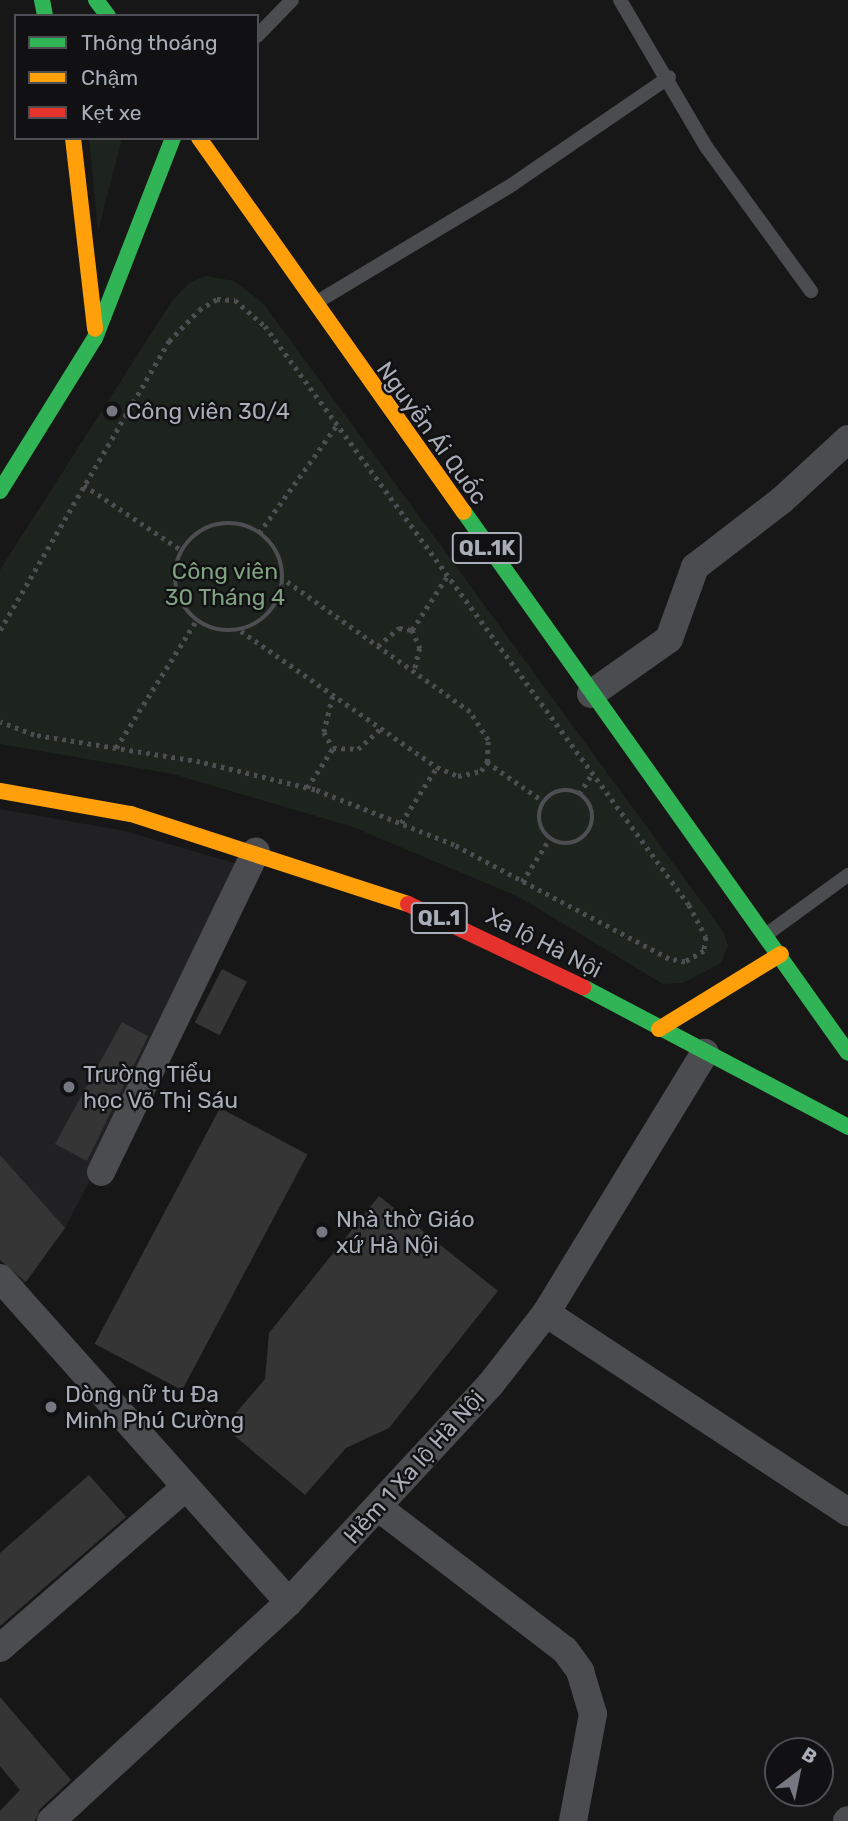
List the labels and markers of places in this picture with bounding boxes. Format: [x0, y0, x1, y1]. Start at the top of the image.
place label: Công viên 30/4 [126, 397, 291, 425]
marker: Công viên 30/4 [104, 403, 120, 419]
place label: Trường Tiểu học Võ Thị Sáu [83, 1060, 239, 1114]
marker: Trường Tiểu học Võ Thị Sáu [61, 1079, 77, 1095]
place label: Nhà thờ Giáo xứ Hà Nội [336, 1205, 475, 1259]
marker: Nhà thờ Giáo xứ Hà Nội [314, 1224, 330, 1240]
place label: Dòng nữ tu Đa Minh Phú Cường [65, 1380, 244, 1434]
marker: Dòng nữ tu Đa Minh Phú Cường [43, 1399, 59, 1415]

